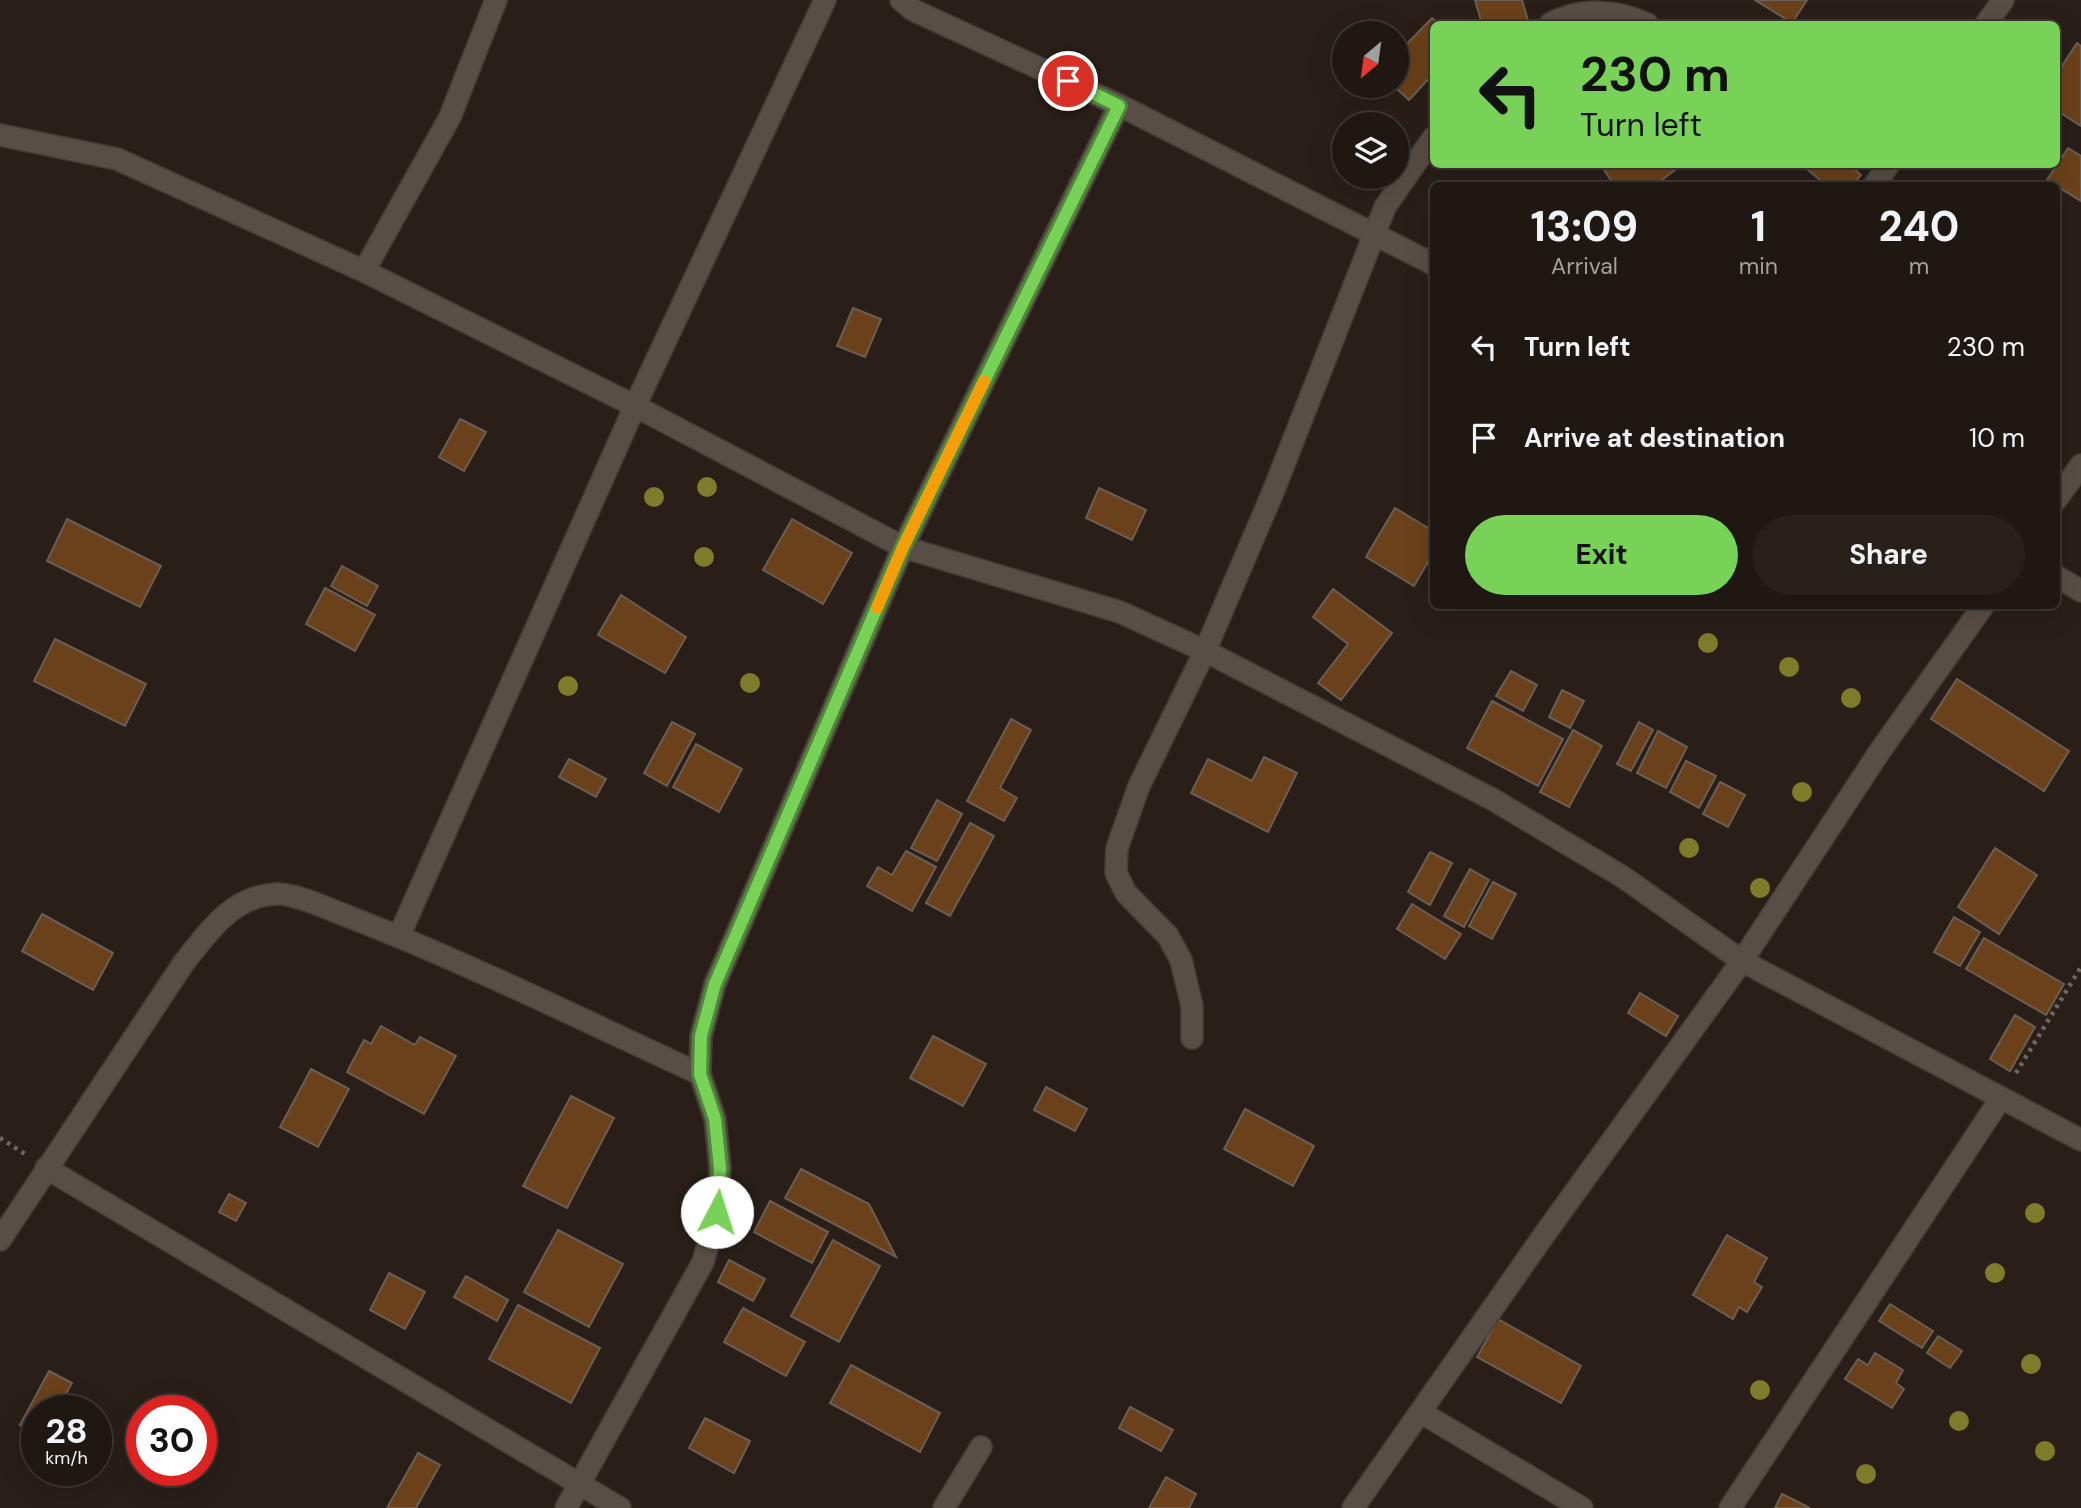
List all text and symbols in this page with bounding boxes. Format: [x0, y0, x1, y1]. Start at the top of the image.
north arrow [1332, 21, 1409, 98]
map controls [1332, 21, 1409, 189]
text: 230 m [1580, 42, 1730, 106]
icon: left [1465, 49, 1556, 140]
pin [1038, 51, 1098, 111]
icon: arrive [1049, 62, 1087, 100]
text: Turn left [1580, 104, 1702, 146]
button: layers [1332, 112, 1409, 189]
text: 13:09 [1531, 199, 1638, 254]
text: 1 [1751, 199, 1766, 254]
text: 240 [1879, 199, 1959, 254]
text: Arrival [1551, 251, 1618, 281]
text: min [1739, 251, 1778, 281]
text: m [1909, 251, 1929, 281]
icon: left [1465, 328, 1503, 366]
text: Turn left [1524, 330, 1631, 364]
text: 230 m [1947, 330, 2025, 364]
icon: arrive [1465, 419, 1503, 457]
text: Arrive at destination [1524, 421, 1785, 455]
text: 10 m [1969, 421, 2025, 455]
button: Exit [1465, 515, 1738, 595]
button: Share [1752, 515, 2025, 595]
position arrow [680, 1175, 754, 1249]
speed limit sign: 30 [126, 1395, 217, 1486]
text: 28 [45, 1408, 88, 1454]
text: km/h [45, 1446, 88, 1470]

